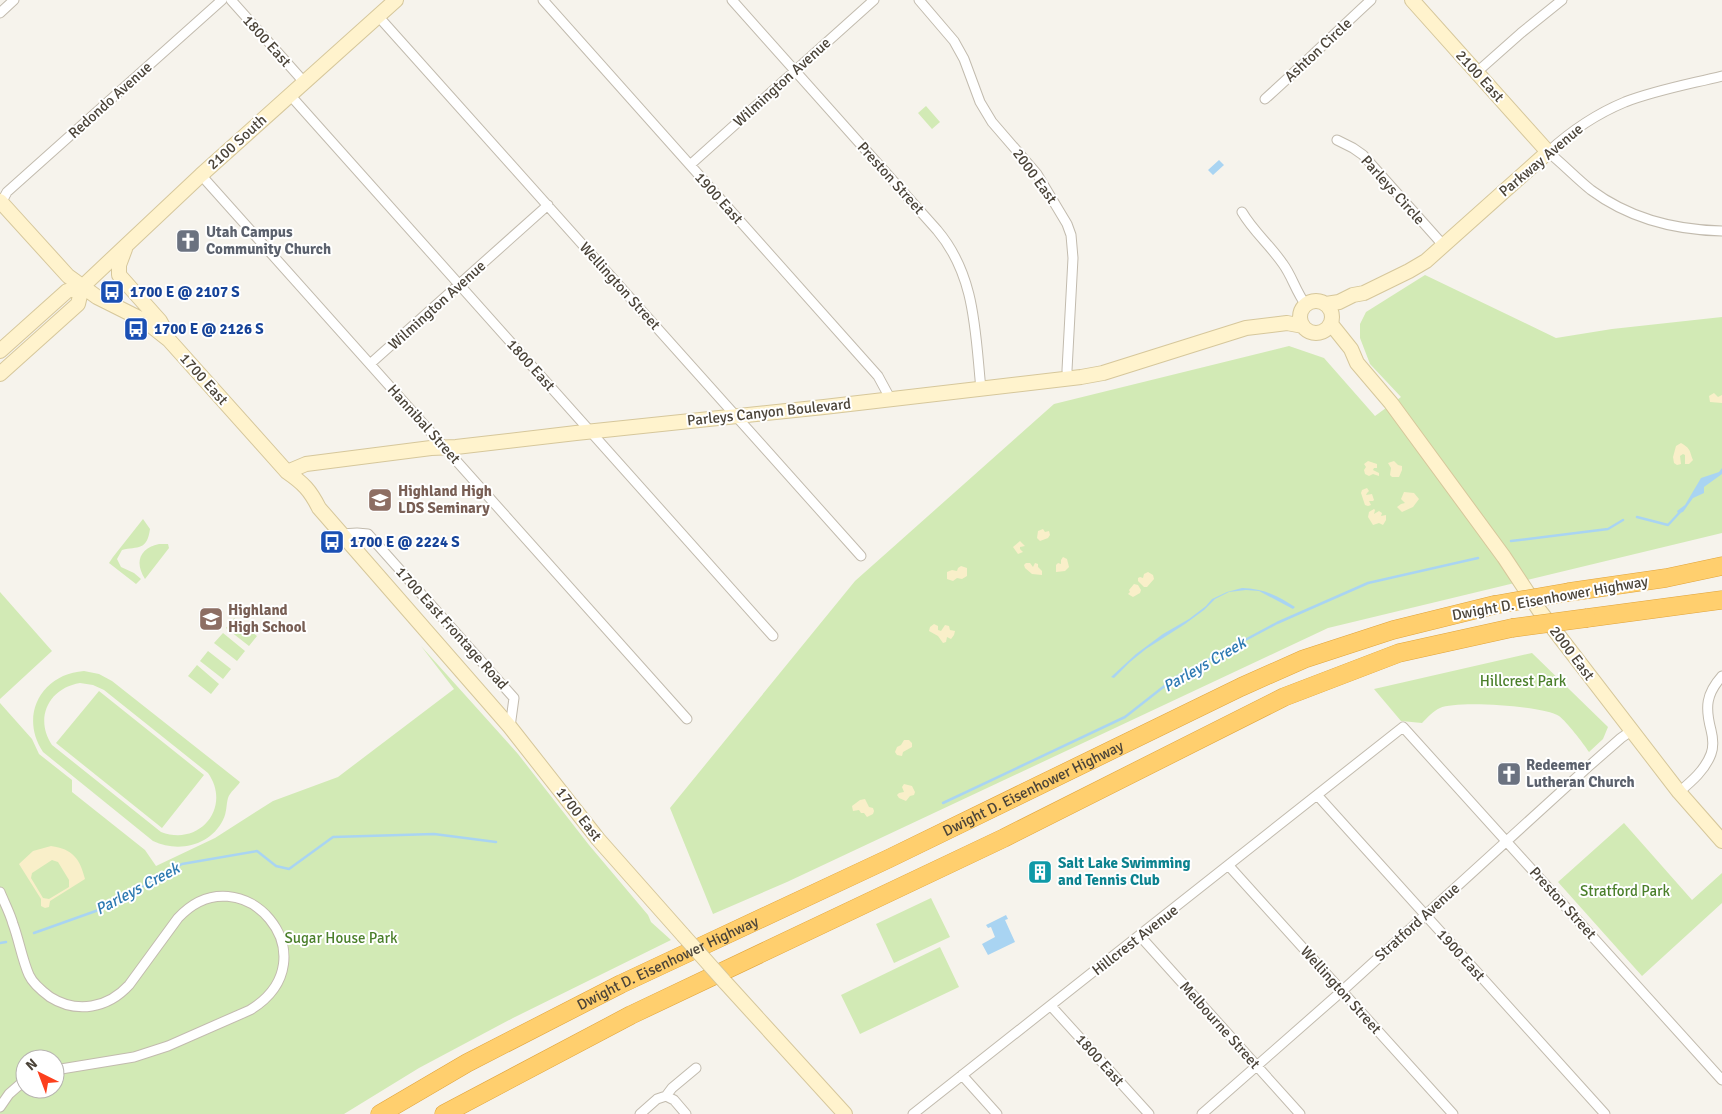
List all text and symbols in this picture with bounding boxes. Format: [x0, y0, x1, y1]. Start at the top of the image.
street label: 1800 East [239, 11, 295, 71]
street label: Ashton Circle [1281, 14, 1355, 86]
street label: Wilmington Avenue [730, 34, 834, 130]
street label: 2100 East [1452, 46, 1508, 106]
street label: Redondo Avenue [65, 58, 155, 142]
street label: 2100 South [204, 111, 270, 173]
street label: Parkway Avenue [1495, 120, 1587, 200]
street label: Preston Street [854, 138, 928, 218]
street label: 2000 East [1009, 145, 1061, 207]
street label: Parleys Circle [1357, 152, 1429, 228]
street label: 1900 East [691, 168, 747, 228]
place label: Utah Campus Community Church [206, 223, 331, 258]
church icon: Utah Campus Community Church [175, 228, 201, 254]
street label: Wellington Street [576, 238, 664, 334]
street label: Wilmington Avenue [385, 257, 489, 353]
bus stop icon: 1700 E @ 2107 S [99, 279, 125, 305]
place label: 1700 E @ 2107 S [130, 283, 240, 301]
bus stop icon: 1700 E @ 2126 S [123, 316, 149, 342]
place label: 1700 E @ 2126 S [154, 320, 264, 338]
street label: 1800 East [503, 335, 559, 395]
street label: 1700 East [176, 349, 232, 409]
street label: Hannibal Street [384, 381, 464, 467]
street label: Parleys Canyon Boulevard [686, 394, 852, 430]
place label: Highland High LDS Seminary [398, 482, 492, 517]
school or university icon: Highland High LDS Seminary [367, 487, 393, 513]
bus stop icon: 1700 E @ 2224 S [319, 529, 345, 555]
place label: 1700 E @ 2224 S [350, 533, 460, 551]
street label: 1700 East Frontage Road [392, 563, 512, 693]
street label: Dwight D. Eisenhower Highway [1451, 572, 1649, 624]
place label: Highland High School [228, 601, 307, 636]
school or university icon: Highland High School [198, 606, 224, 632]
street label: 2000 East [1546, 622, 1598, 684]
water label: Parleys Creek [1159, 632, 1251, 697]
park label: Hillcrest Park [1480, 672, 1567, 690]
street label: Dwight D. Eisenhower Highway [940, 737, 1126, 840]
place label: Redeemer Lutheran Church [1526, 756, 1635, 791]
church icon: Redeemer Lutheran Church [1496, 761, 1522, 787]
street label: 1700 East [552, 783, 606, 845]
place label: Salt Lake Swimming and Tennis Club [1058, 854, 1191, 889]
water label: Parleys Creek [92, 857, 185, 919]
building icon: Salt Lake Swimming and Tennis Club [1027, 859, 1053, 885]
street label: Preston Street [1526, 863, 1600, 943]
street label: Stratford Avenue [1371, 879, 1463, 965]
park label: Stratford Park [1580, 882, 1671, 900]
street label: Hillcrest Avenue [1088, 901, 1182, 979]
street label: Dwight D. Eisenhower Highway [574, 912, 761, 1014]
street label: 1900 East [1433, 925, 1489, 985]
park label: Sugar House Park [284, 929, 398, 947]
street label: Wellington Street [1297, 942, 1385, 1038]
street label: Melbourne Street [1176, 978, 1264, 1072]
street label: 1800 East [1072, 1030, 1128, 1090]
north arrow [15, 1049, 65, 1099]
text: N [22, 1055, 41, 1074]

